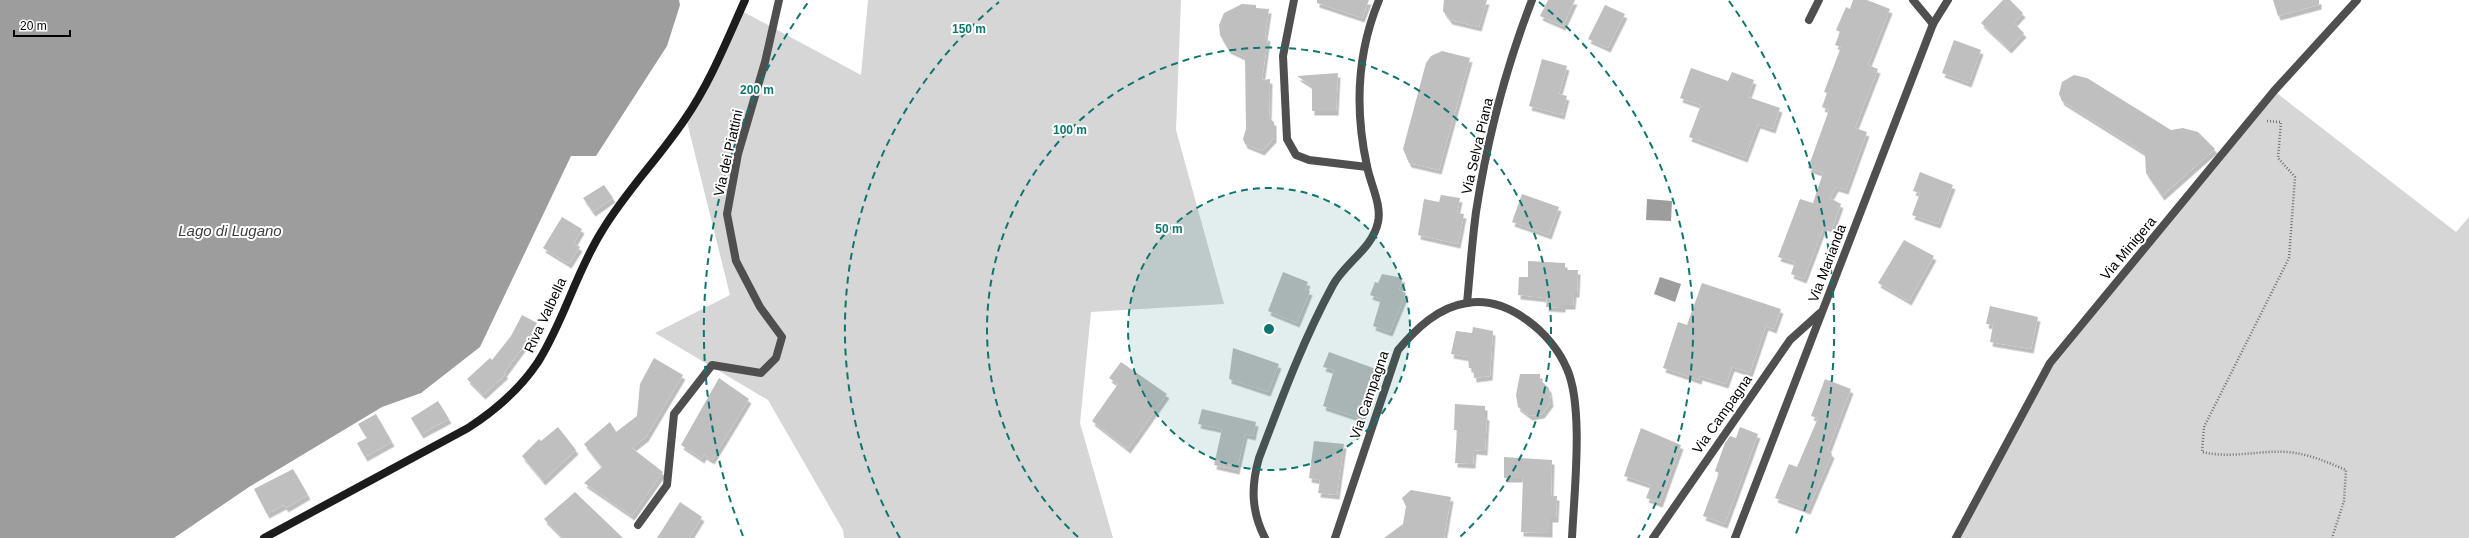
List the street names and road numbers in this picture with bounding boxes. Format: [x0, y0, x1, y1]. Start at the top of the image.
street label: Via Selva Piana [1458, 96, 1496, 196]
street label: Via dei Piattini [710, 108, 746, 198]
street label: Via Minigera [2097, 213, 2159, 283]
street label: Via Marianda [1805, 222, 1849, 304]
street label: Riva Valbella [521, 275, 569, 355]
street label: Via Campagna [1346, 349, 1392, 441]
street label: Via Campagna [1689, 371, 1755, 456]

